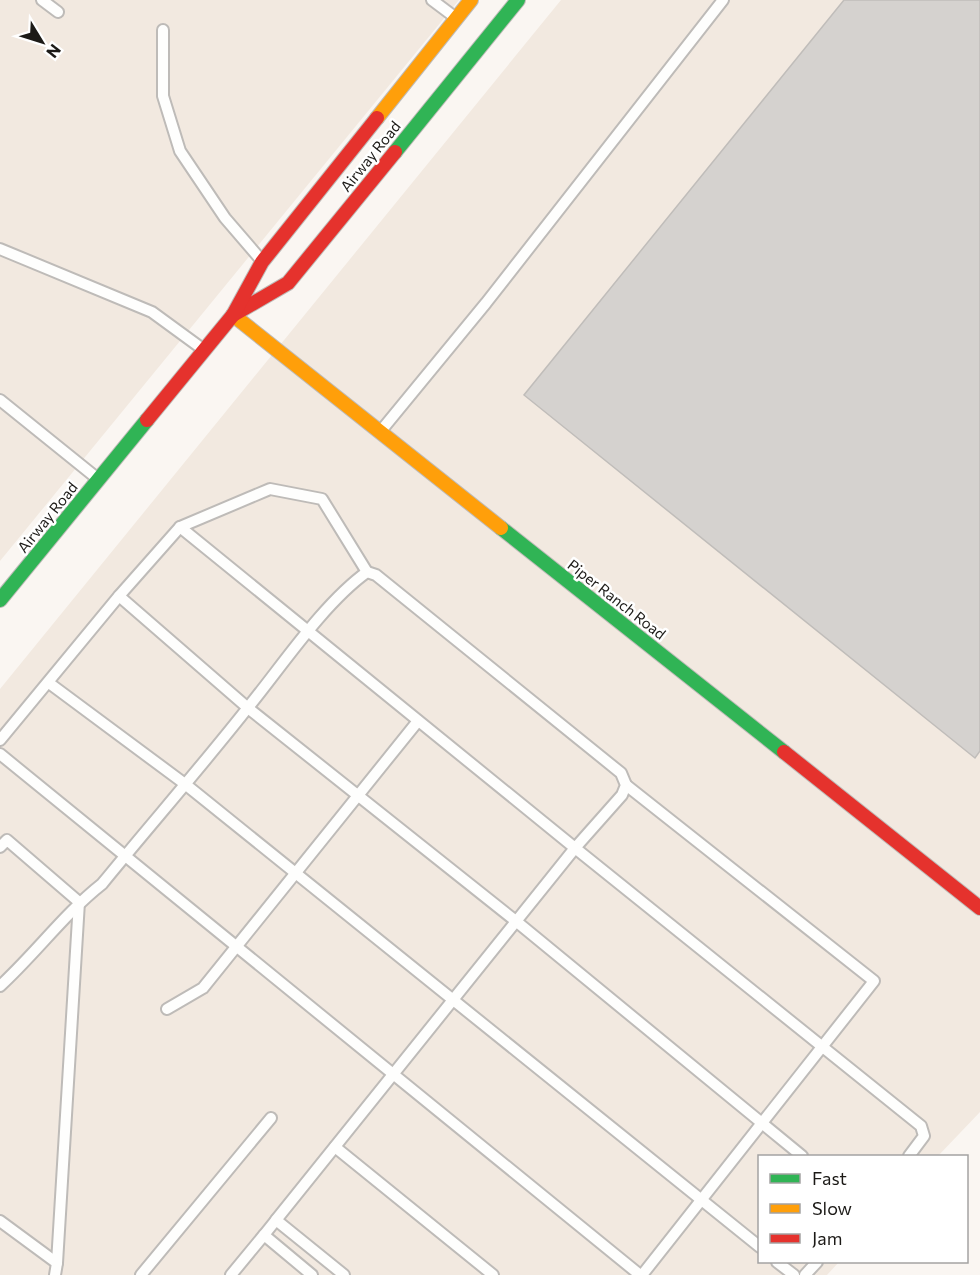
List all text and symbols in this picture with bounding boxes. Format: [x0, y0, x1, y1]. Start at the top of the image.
north arrow [12, 12, 72, 72]
text: N [43, 41, 65, 62]
street label: Airway Road [336, 117, 404, 195]
street label: Airway Road [13, 478, 81, 556]
street label: Piper Ranch Road [564, 555, 670, 643]
legend [758, 1155, 968, 1263]
text: Fast [812, 1167, 847, 1189]
text: Slow [812, 1197, 852, 1219]
text: Jam [812, 1227, 842, 1249]

